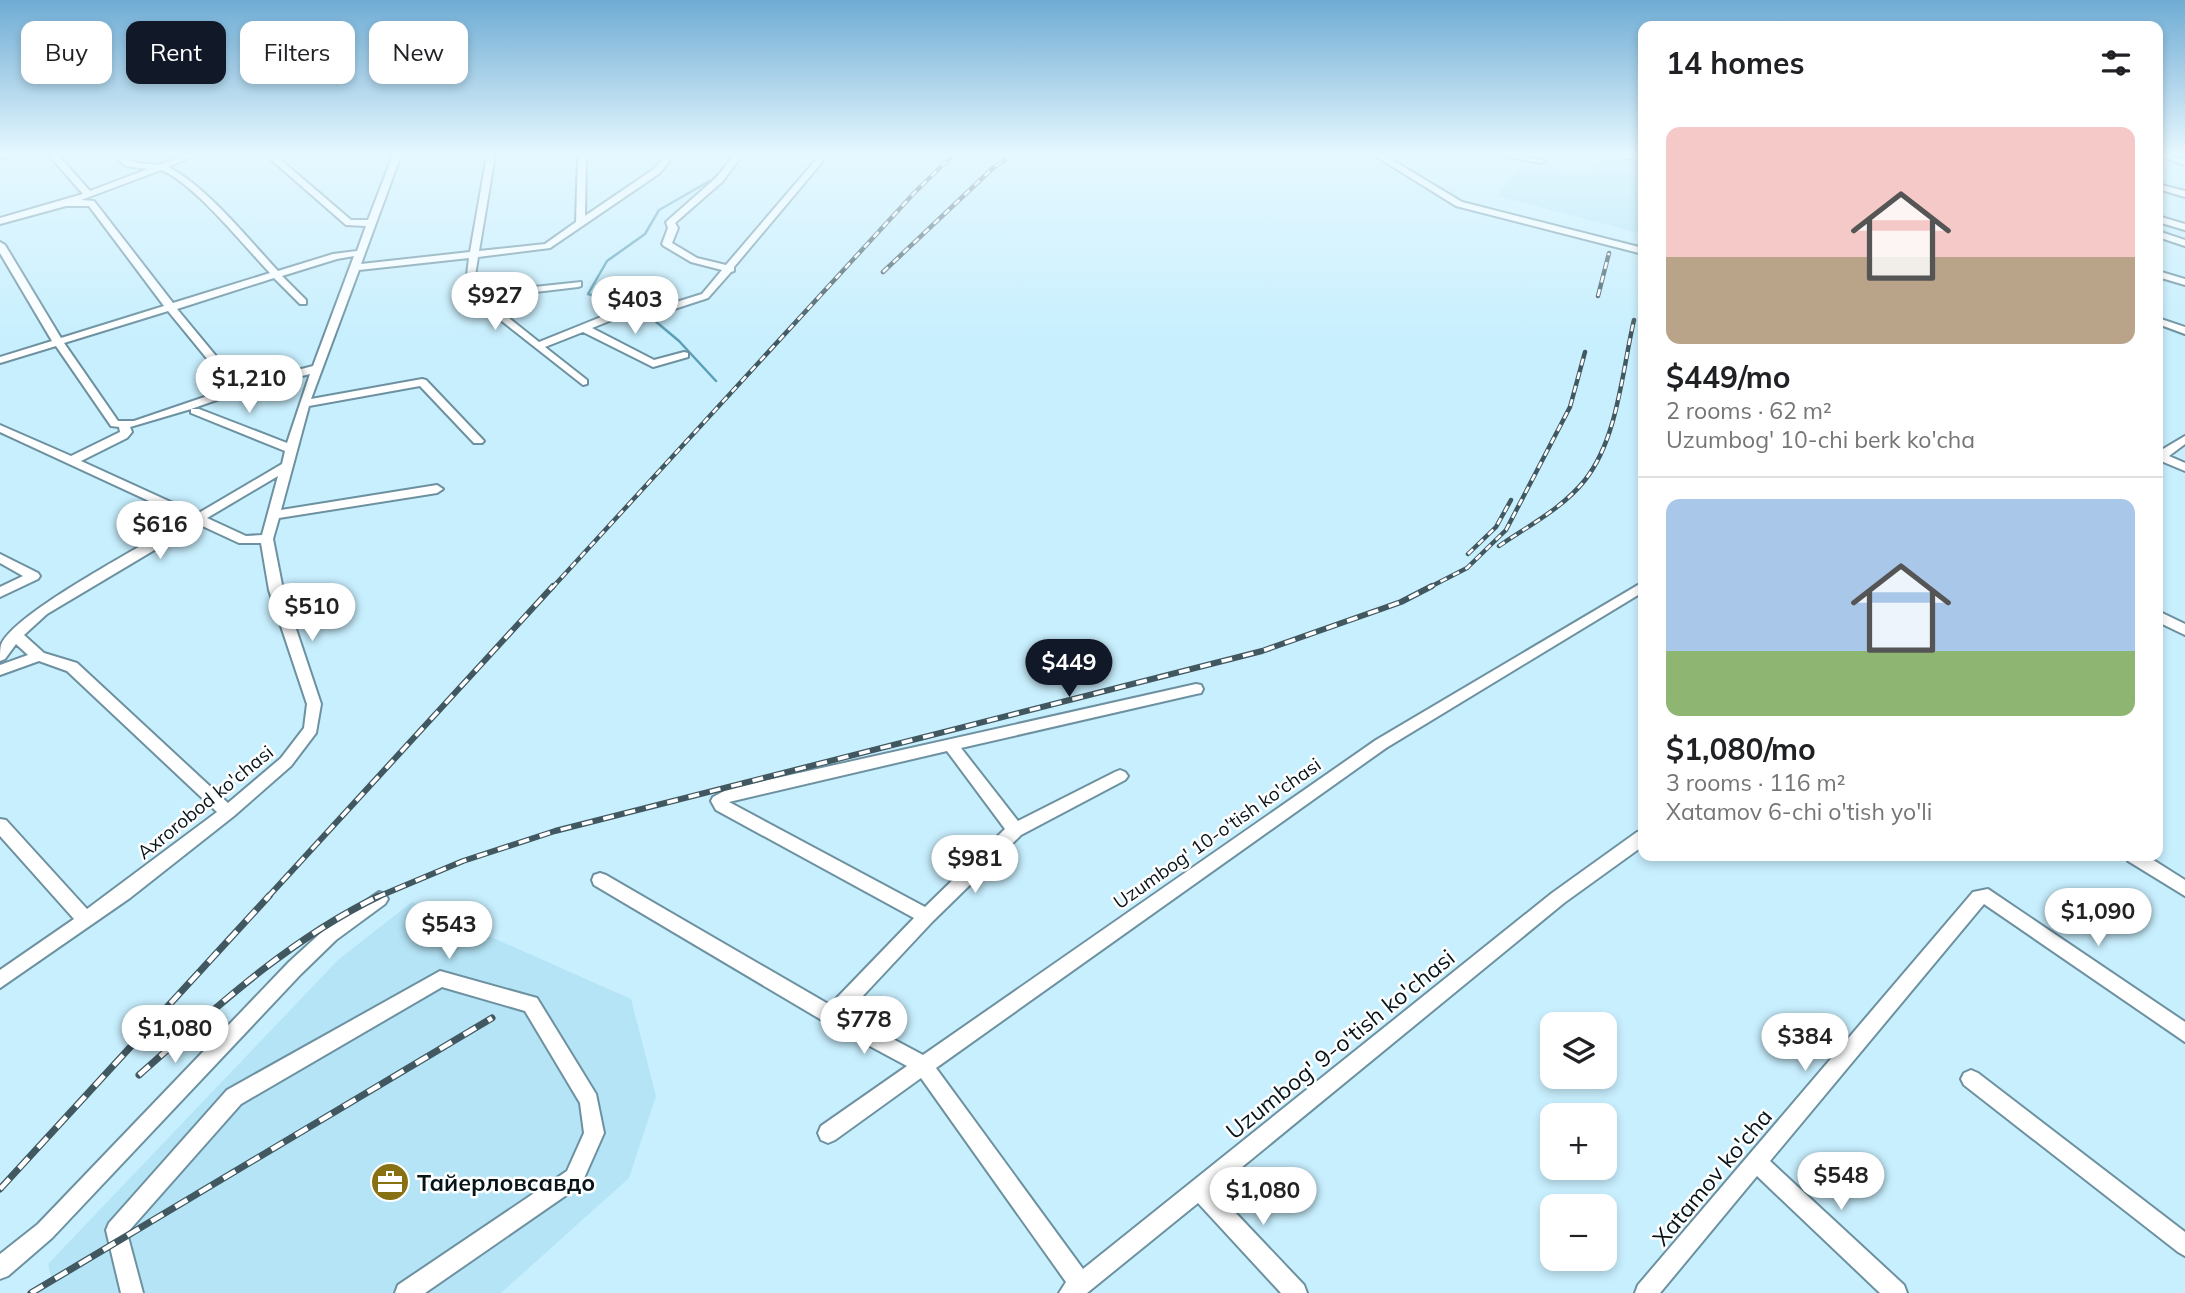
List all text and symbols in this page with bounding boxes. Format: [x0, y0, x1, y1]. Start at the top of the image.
chip: Buy [21, 21, 112, 84]
chip: Rent [126, 21, 226, 84]
chip: Filters [240, 21, 355, 84]
chip: New [369, 21, 468, 84]
text: 14 homes [1666, 44, 1805, 82]
icon: filters [2097, 44, 2135, 82]
icon: home [1838, 173, 1964, 299]
pin: $927 [454, 272, 536, 332]
pin: $403 [594, 276, 676, 336]
text: $927 [467, 280, 523, 309]
text: $403 [607, 284, 663, 313]
pin: $1,210 [192, 356, 306, 415]
text: $449/mo [1666, 358, 1790, 396]
text: $1,210 [212, 363, 286, 392]
text: 2 rooms · 62 m² [1666, 396, 1832, 425]
text: Uzumbog' 10-chi berk ko'cha [1666, 425, 1975, 454]
pin: $616 [119, 502, 201, 561]
text: $616 [132, 509, 188, 538]
icon: home [1838, 545, 1964, 671]
pin: $510 [271, 584, 353, 643]
text: $510 [284, 591, 340, 620]
pin: $449 [1028, 640, 1110, 699]
text: $449 [1041, 647, 1097, 676]
text: $1,080/mo [1666, 730, 1816, 768]
street label: Axrorobod ko'chasi [132, 740, 278, 864]
street label: Uzumbog' 10-o'tish ko'chasi [1109, 752, 1325, 914]
text: 3 rooms · 116 m² [1666, 768, 1846, 797]
text: Xatamov 6-chi o'tish yo'li [1666, 797, 1932, 826]
pin: $981 [934, 836, 1016, 895]
text: $981 [947, 843, 1003, 872]
pin: $1,090 [2041, 888, 2155, 948]
text: $1,090 [2061, 896, 2135, 925]
pin: $543 [408, 902, 490, 961]
text: $543 [421, 909, 477, 938]
street label: Uzumbog' 9-o'tish ko'chasi [1220, 943, 1460, 1145]
pin: $778 [823, 996, 905, 1056]
text: $778 [836, 1004, 892, 1033]
pin: $1,080 [118, 1006, 232, 1065]
map controls [1540, 1012, 1617, 1271]
button: layers [1540, 1012, 1617, 1089]
text: $1,080 [138, 1013, 212, 1042]
pin: $384 [1764, 1014, 1846, 1073]
text: $384 [1777, 1021, 1833, 1050]
street label: Xatamov ko'cha [1646, 1102, 1778, 1252]
button: + [1540, 1103, 1617, 1180]
pin: $548 [1800, 1152, 1882, 1212]
text: $548 [1813, 1160, 1869, 1189]
office icon: Тайерловсавдо [369, 1161, 411, 1203]
place label: Тайерловсавдо [417, 1168, 595, 1197]
pin: $1,080 [1206, 1168, 1320, 1227]
text: $1,080 [1226, 1175, 1300, 1204]
button: − [1540, 1194, 1617, 1271]

